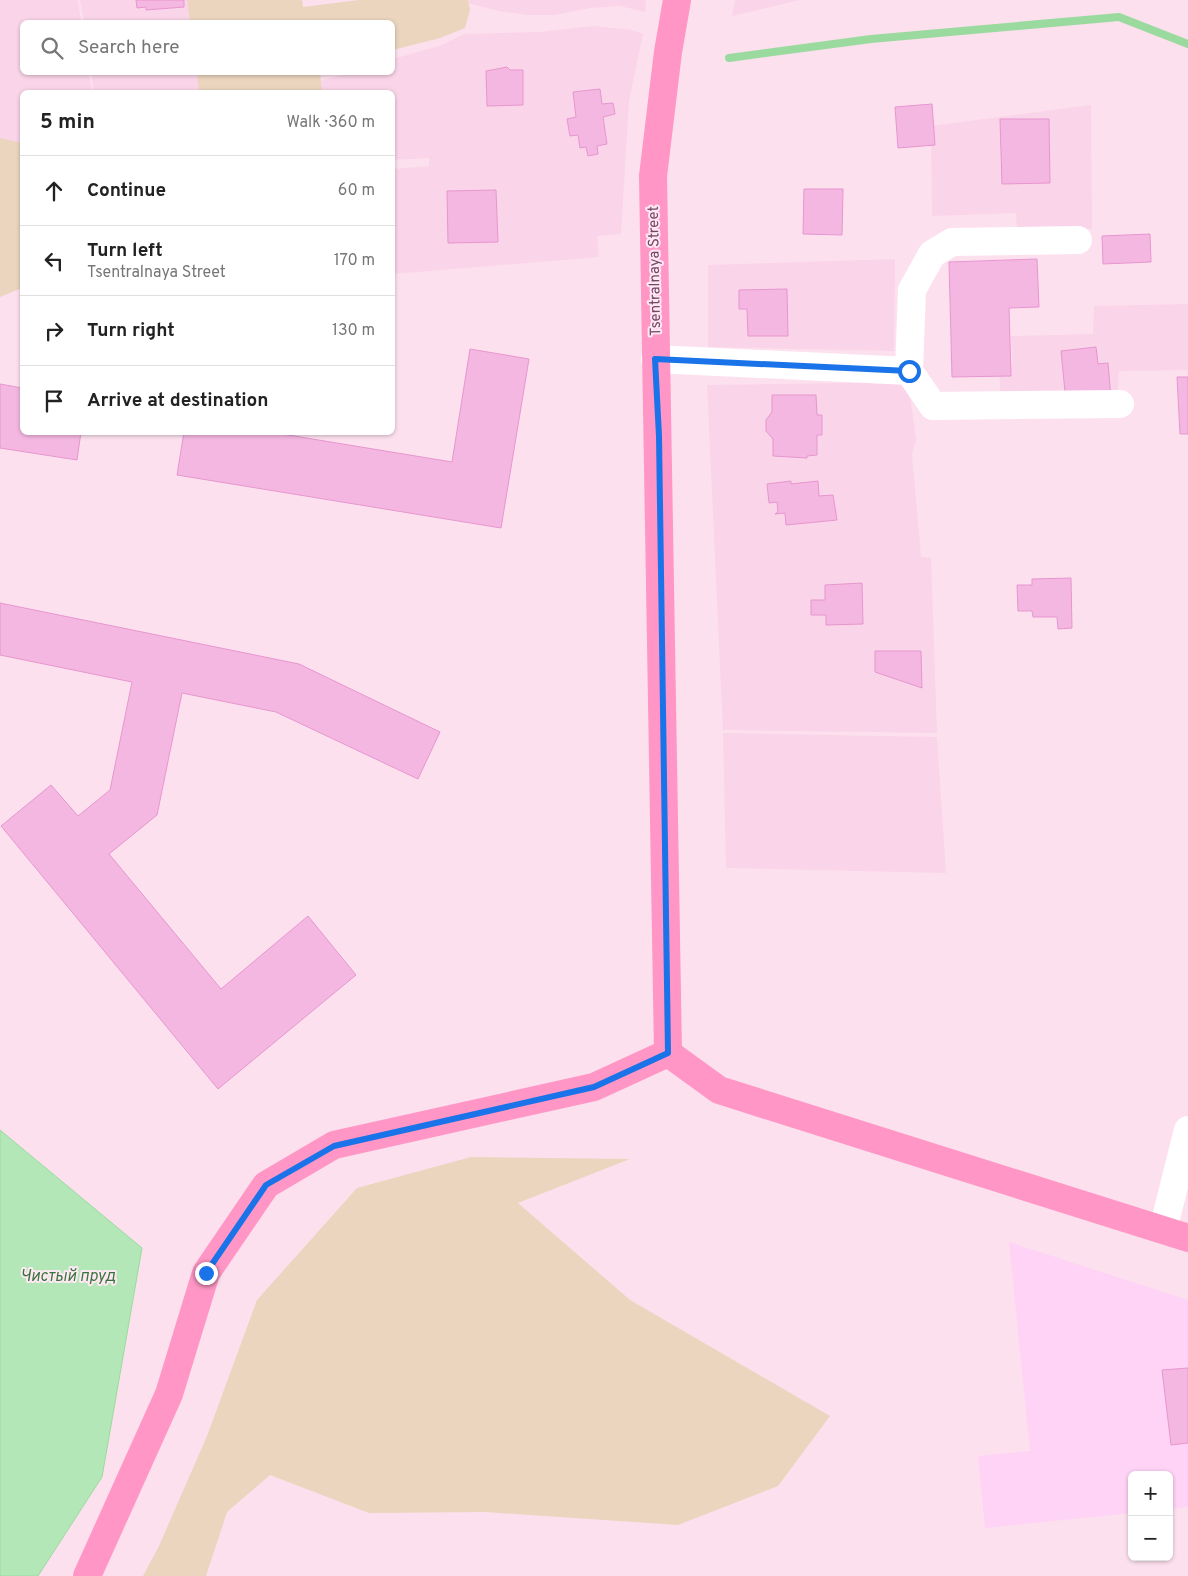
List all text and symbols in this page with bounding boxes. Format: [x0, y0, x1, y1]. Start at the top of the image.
search box [20, 20, 395, 75]
icon: search [38, 34, 66, 62]
text: Search here [78, 36, 180, 60]
text: 5 min [40, 109, 95, 136]
text: Walk · 360 m [287, 113, 375, 133]
icon: ahead [40, 177, 68, 205]
text: Continue [87, 179, 166, 203]
text: 60 m [338, 181, 375, 201]
street label: Tsentralnaya Street [645, 206, 666, 336]
text: Turn left [87, 239, 163, 263]
icon: left [40, 247, 68, 275]
text: 170 m [334, 251, 375, 271]
text: Tsentralnaya Street [87, 263, 226, 283]
icon: right [40, 317, 68, 345]
text: Turn right [87, 319, 175, 343]
text: 130 m [332, 321, 375, 341]
route start [898, 360, 921, 383]
icon: arrive [40, 387, 68, 415]
text: Arrive at destination [87, 389, 268, 413]
route end [195, 1262, 218, 1285]
water label: Чистый пруд [20, 1267, 116, 1287]
map controls [1128, 1471, 1173, 1561]
button: + [1128, 1471, 1173, 1516]
button: − [1128, 1516, 1173, 1561]

